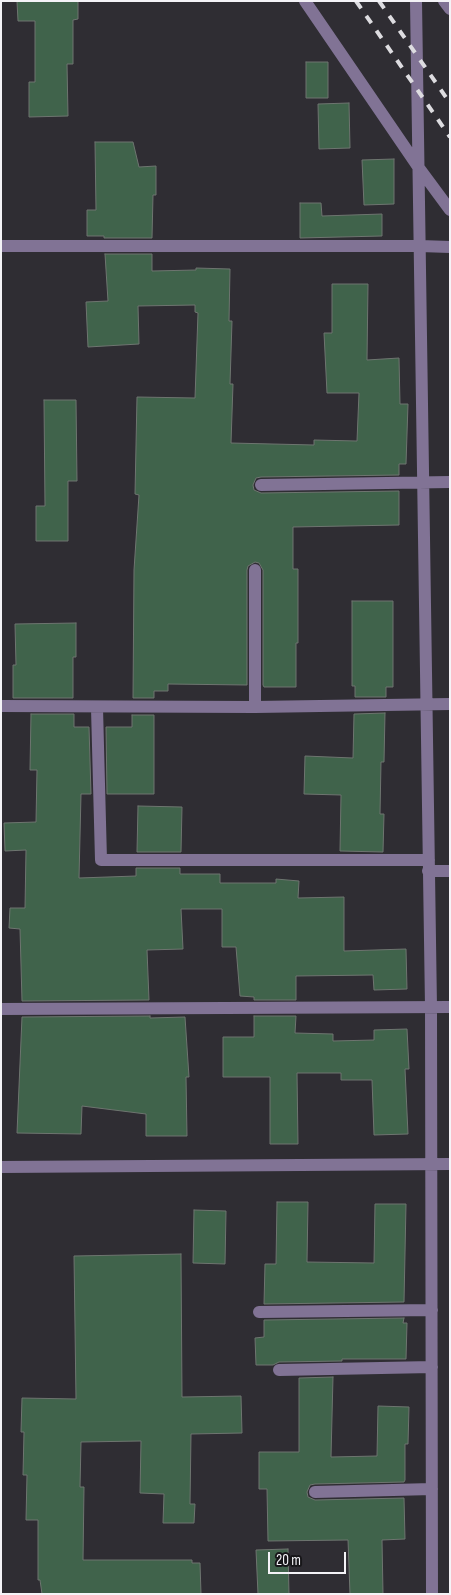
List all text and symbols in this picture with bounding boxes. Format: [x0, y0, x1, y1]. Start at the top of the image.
scale bar [271, 1542, 348, 1574]
text: 20 m [276, 1551, 301, 1570]

